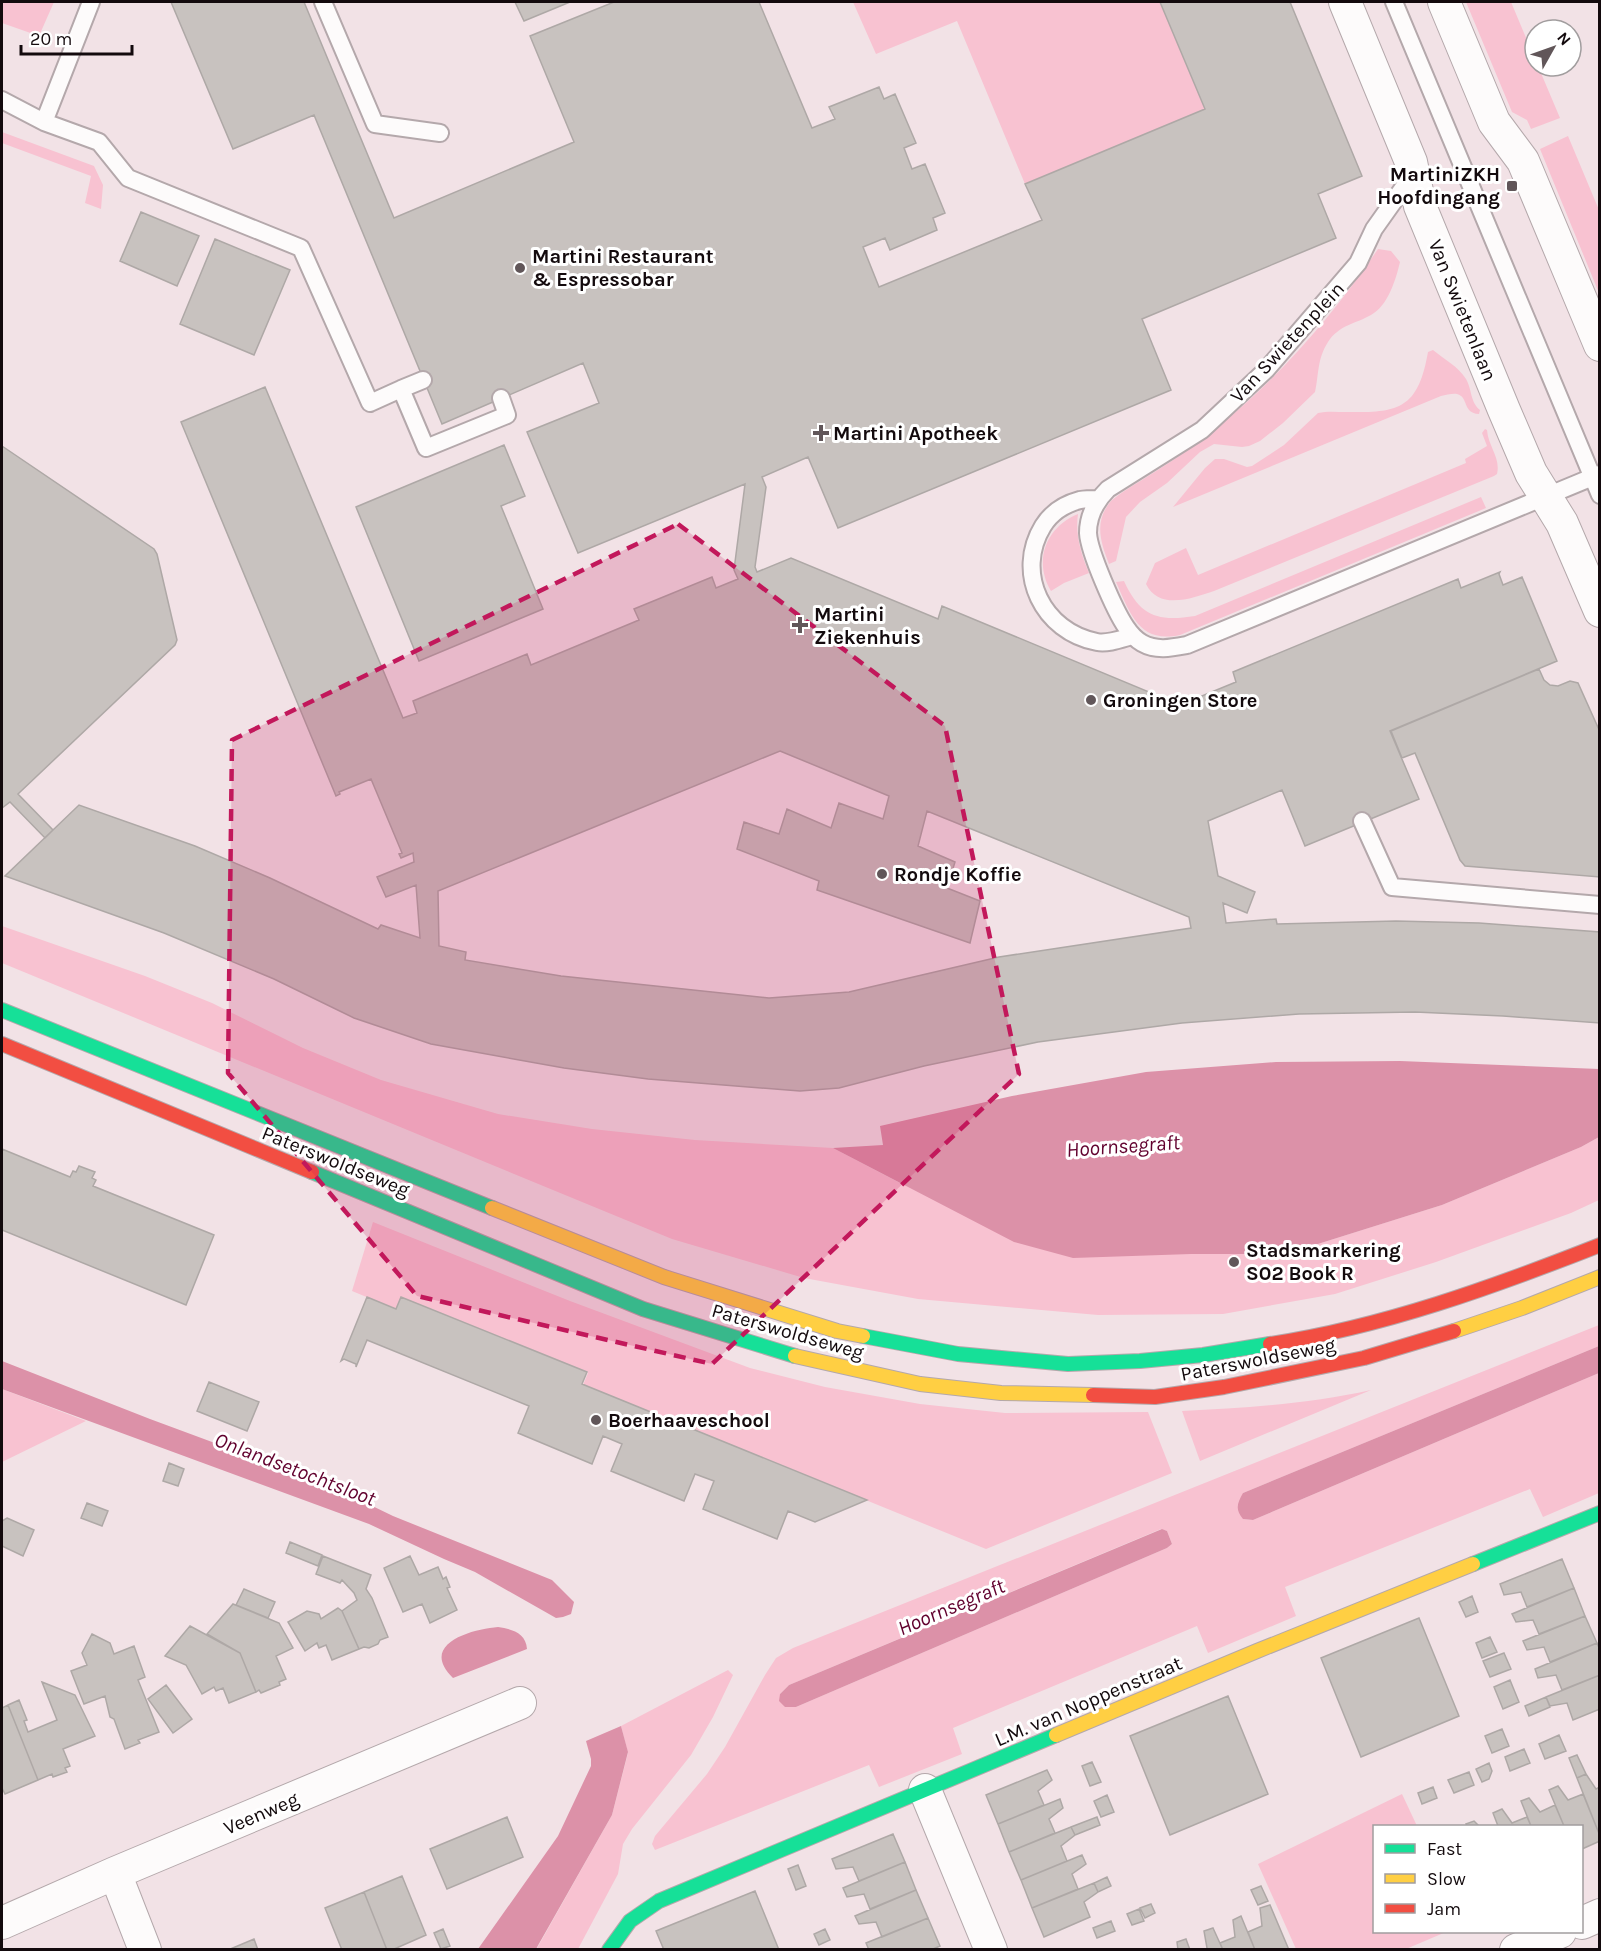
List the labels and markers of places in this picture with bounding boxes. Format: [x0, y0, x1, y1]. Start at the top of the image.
place label: MartiniZKH Hoofdingang [1377, 163, 1500, 209]
marker: MartiniZKH Hoofdingang [1505, 179, 1519, 193]
place label: Martini Restaurant & Espressobar [532, 245, 714, 291]
marker: Martini Restaurant & Espressobar [513, 261, 527, 275]
place label: Martini Apotheek [833, 422, 998, 445]
marker: Martini Apotheek [814, 426, 828, 440]
place label: Martini Ziekenhuis [814, 603, 921, 649]
marker: Martini Ziekenhuis [791, 616, 809, 634]
place label: Groningen Store [1103, 689, 1257, 712]
marker: Groningen Store [1084, 693, 1098, 707]
place label: Rondje Koffie [894, 863, 1022, 886]
marker: Rondje Koffie [875, 867, 889, 881]
place label: Stadsmarkering S02 Book R [1246, 1239, 1401, 1285]
marker: Stadsmarkering S02 Book R [1227, 1255, 1241, 1269]
place label: Boerhaaveschool [608, 1409, 770, 1432]
marker: Boerhaaveschool [589, 1413, 603, 1427]

